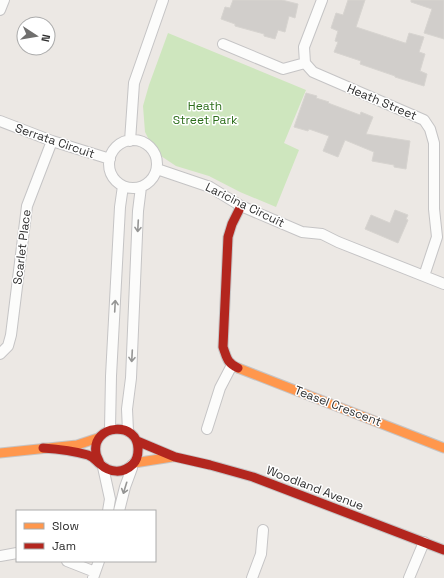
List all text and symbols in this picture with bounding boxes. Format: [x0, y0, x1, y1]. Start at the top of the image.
north arrow [16, 16, 56, 56]
text: N [38, 33, 53, 43]
street label: Heath Street [345, 80, 419, 124]
park label: Heath Street Park [173, 98, 238, 128]
street label: Serrata Circuit [13, 120, 97, 162]
street label: Laricina Circuit [203, 179, 287, 231]
street label: Scarlet Place [9, 209, 35, 285]
one-way arrow [134, 219, 141, 232]
one-way arrow [111, 300, 119, 313]
one-way arrow [128, 349, 136, 362]
street label: Teasel Crescent [292, 382, 384, 430]
street label: Woodland Avenue [264, 462, 366, 514]
one-way arrow [121, 481, 128, 494]
legend [16, 510, 156, 562]
text: Slow [52, 518, 79, 534]
text: Jam [52, 538, 76, 554]

